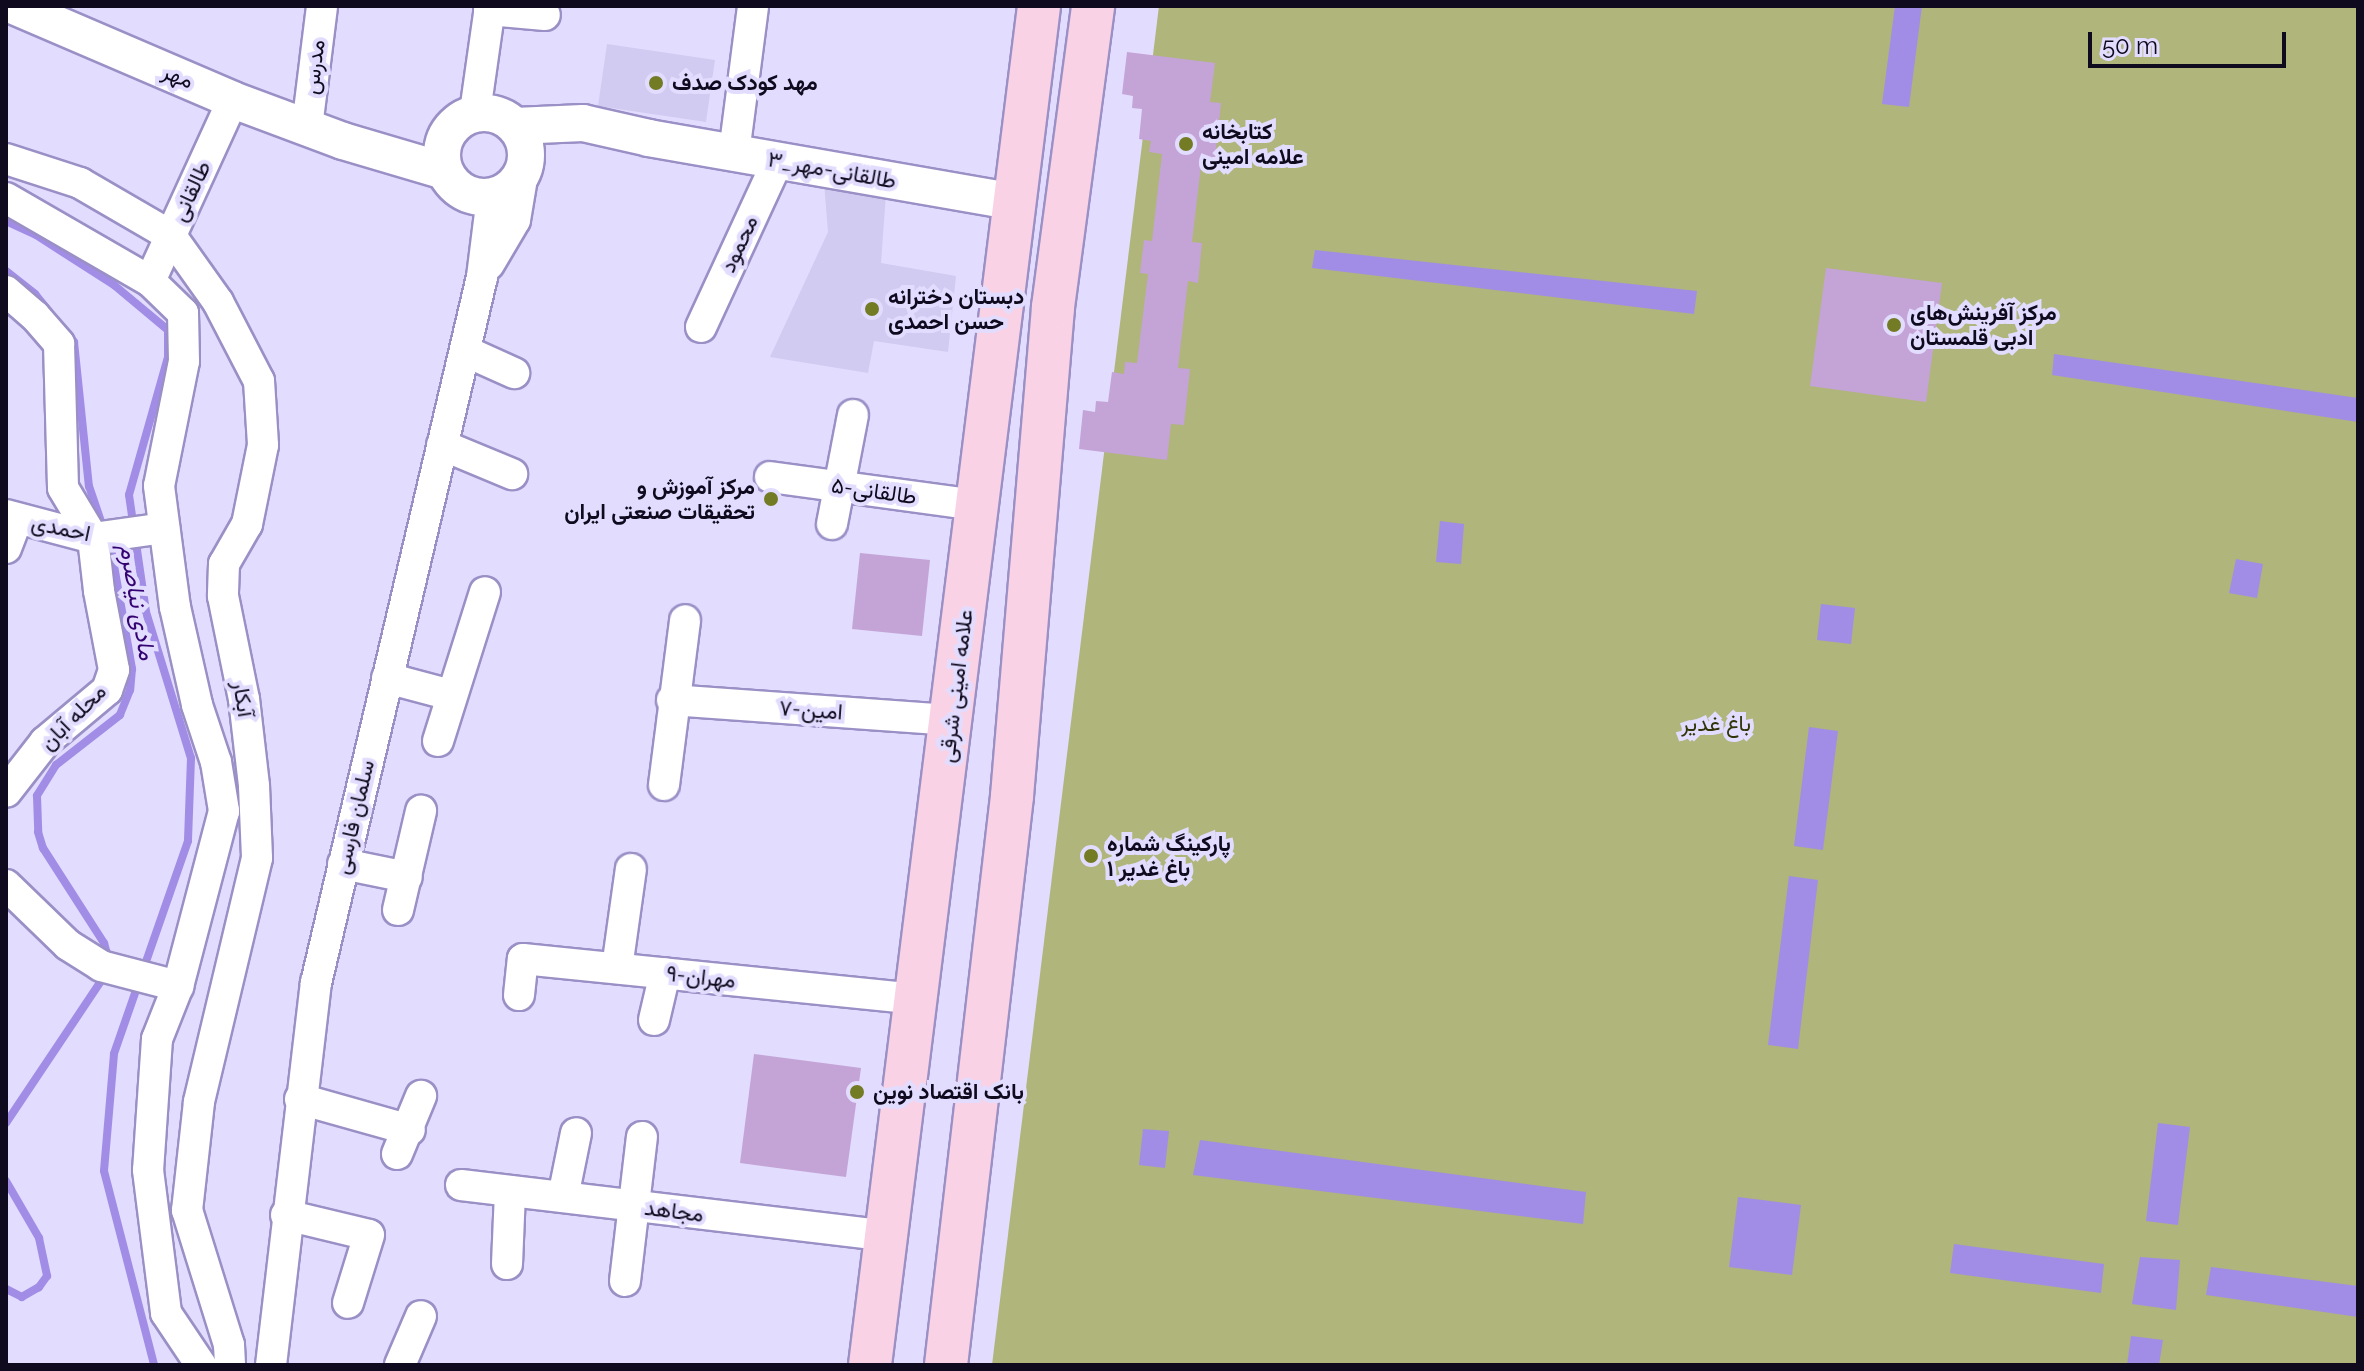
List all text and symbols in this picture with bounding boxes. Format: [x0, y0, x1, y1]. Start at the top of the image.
scale bar [2092, 16, 2290, 66]
text: 50 m [2102, 31, 2158, 60]
street label: مدرس [298, 38, 330, 96]
street label: مهر [158, 58, 198, 94]
place label: مهد کودک صدف [672, 70, 818, 96]
marker: مهد کودک صدف [647, 74, 665, 92]
place label: کتابخانه علامه امینی [1202, 118, 1304, 170]
marker: کتابخانه علامه امینی [1177, 135, 1195, 153]
street label: ۳_طالقانی-مهر [766, 146, 898, 194]
street label: طالقانی [166, 157, 216, 225]
street label: محمود [714, 211, 764, 277]
place label: دبستان دخترانه حسن احمدی [888, 283, 1024, 334]
place label: مرکز آفرینش‌های ادبی قلمستان [1910, 299, 2057, 350]
marker: دبستان دخترانه حسن احمدی [863, 300, 881, 318]
marker: مرکز آفرینش‌های ادبی قلمستان [1885, 316, 1903, 334]
street label: ۵-طالقانی [830, 472, 918, 510]
place label: مرکز آموزش و تحقیقات صنعتی ایران [564, 473, 755, 524]
marker: مرکز آموزش و تحقیقات صنعتی ایران [762, 490, 780, 508]
street label: احمدی [29, 509, 93, 547]
water label: مادی نیاصرم [114, 542, 162, 662]
street label: علامه امینی شرقی [933, 608, 979, 764]
street label: محله آبان [34, 678, 112, 756]
street label: آبکار [227, 679, 259, 719]
street label: ۷-امین [778, 695, 844, 725]
park label: باغ غدیر [1681, 711, 1751, 737]
street label: سلمان فارسی [328, 757, 380, 877]
place label: پارکینگ شماره ۱ باغ غدیر [1107, 830, 1231, 882]
marker: پارکینگ شماره ۱ باغ غدیر [1082, 847, 1100, 865]
street label: ۹-مهران [665, 960, 737, 994]
place label: بانک اقتصاد نوین [873, 1079, 1024, 1105]
marker: بانک اقتصاد نوین [848, 1083, 866, 1101]
street label: مجاهد [643, 1194, 705, 1228]

